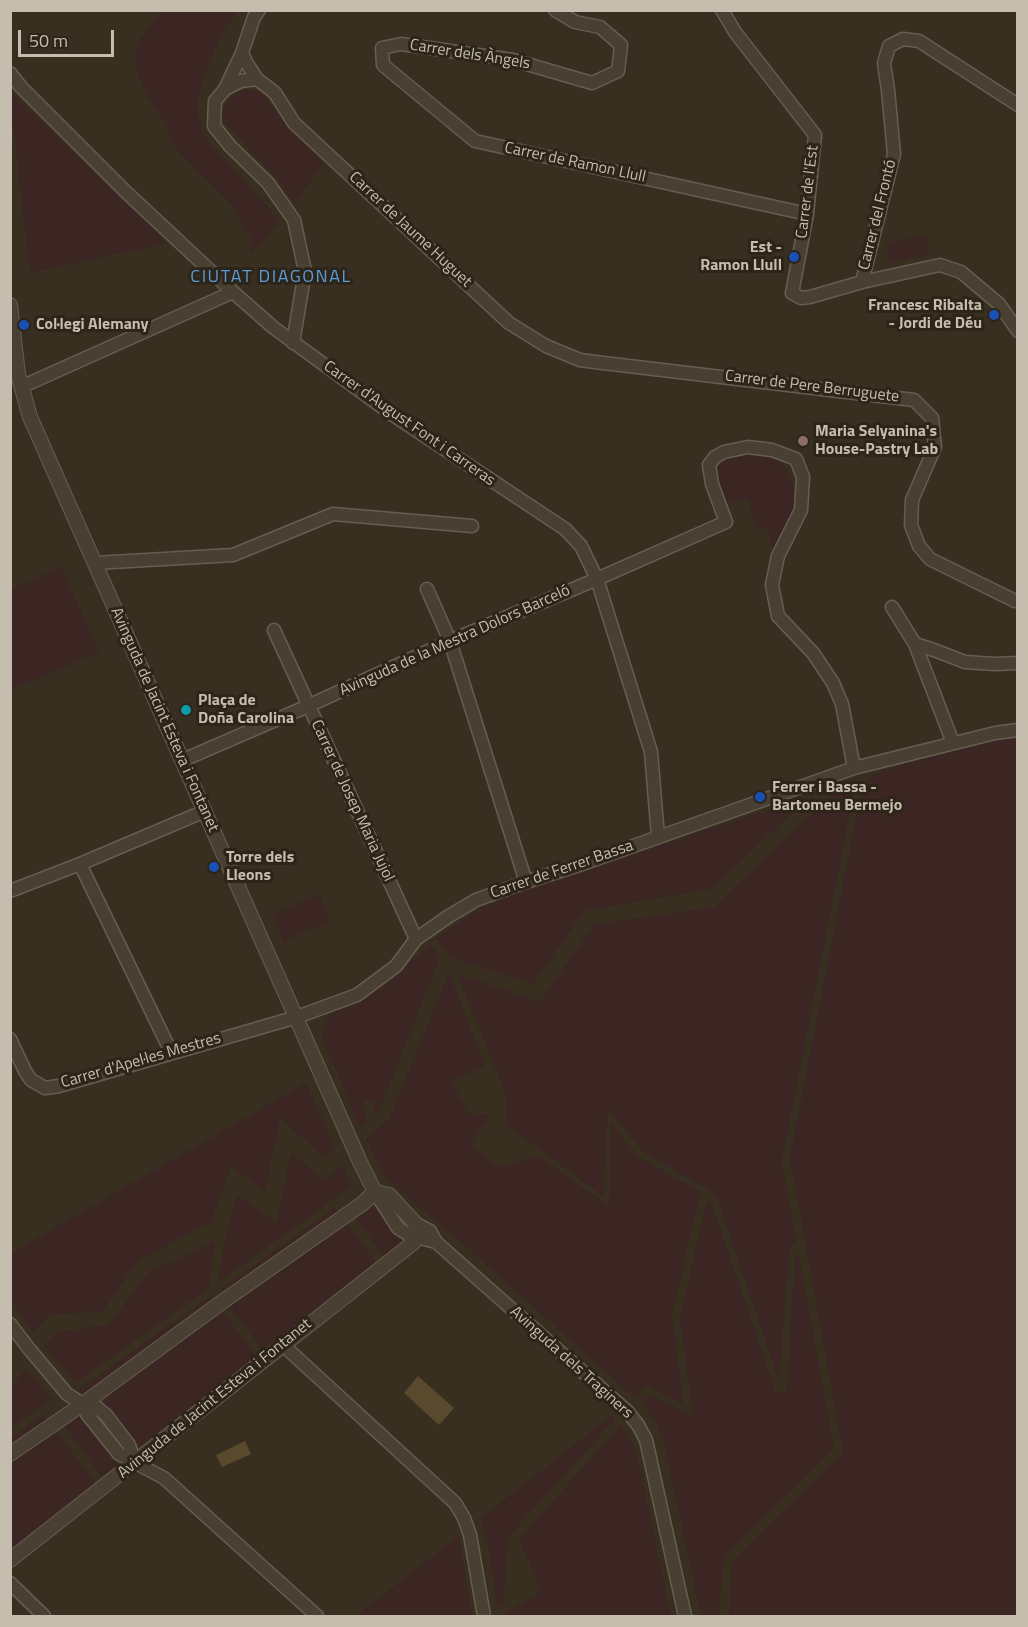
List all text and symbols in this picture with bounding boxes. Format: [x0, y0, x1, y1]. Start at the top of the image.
scale bar [21, 18, 117, 56]
text: 50 m [29, 27, 68, 54]
street label: Carrer dels Àngels [408, 36, 532, 74]
street label: Carrer de Ramon Llull [503, 139, 647, 187]
street label: Carrer de l'Est [793, 144, 823, 240]
street label: Carrer del Frontó [855, 158, 901, 272]
street label: Carrer de Jaume Huguet [345, 168, 475, 292]
place label: Est - Ramon Llull [700, 238, 782, 276]
marker: Est - Ramon Llull [787, 250, 801, 264]
district label: CIUTAT DIAGONAL [190, 267, 352, 289]
place label: Francesc Ribalta - Jordi de Déu [868, 296, 982, 334]
marker: Francesc Ribalta - Jordi de Déu [987, 308, 1001, 322]
place label: Col·legi Alemany [36, 315, 149, 335]
marker: Col·legi Alemany [17, 318, 31, 332]
street label: Carrer d'August Font i Carreras [319, 357, 499, 491]
street label: Carrer de Pere Berruguete [724, 367, 900, 407]
place label: Maria Selyanina's House-Pastry Lab [815, 422, 938, 460]
marker: Maria Selyanina's House-Pastry Lab [796, 434, 810, 448]
street label: Avinguda de la Mestra Dolors Barceló [337, 581, 573, 701]
street label: Avinguda de Jacint Esteva i Fontanet [106, 605, 222, 835]
place label: Plaça de Doña Carolina [198, 691, 294, 729]
marker: Plaça de Doña Carolina [179, 703, 193, 717]
street label: Carrer de Josep Maria Jujol [306, 717, 398, 885]
place label: Ferrer i Bassa - Bartomeu Bermejo [772, 778, 902, 816]
marker: Ferrer i Bassa - Bartomeu Bermejo [753, 790, 767, 804]
street label: Carrer de Ferrer Bassa [488, 837, 636, 903]
place label: Torre dels Lleons [226, 848, 294, 886]
marker: Torre dels Lleons [207, 860, 221, 874]
street label: Carrer d'Apel·les Mestres [59, 1029, 223, 1093]
street label: Avinguda dels Traginers [506, 1303, 636, 1423]
street label: Avinguda de Jacint Esteva i Fontanet [114, 1315, 316, 1483]

